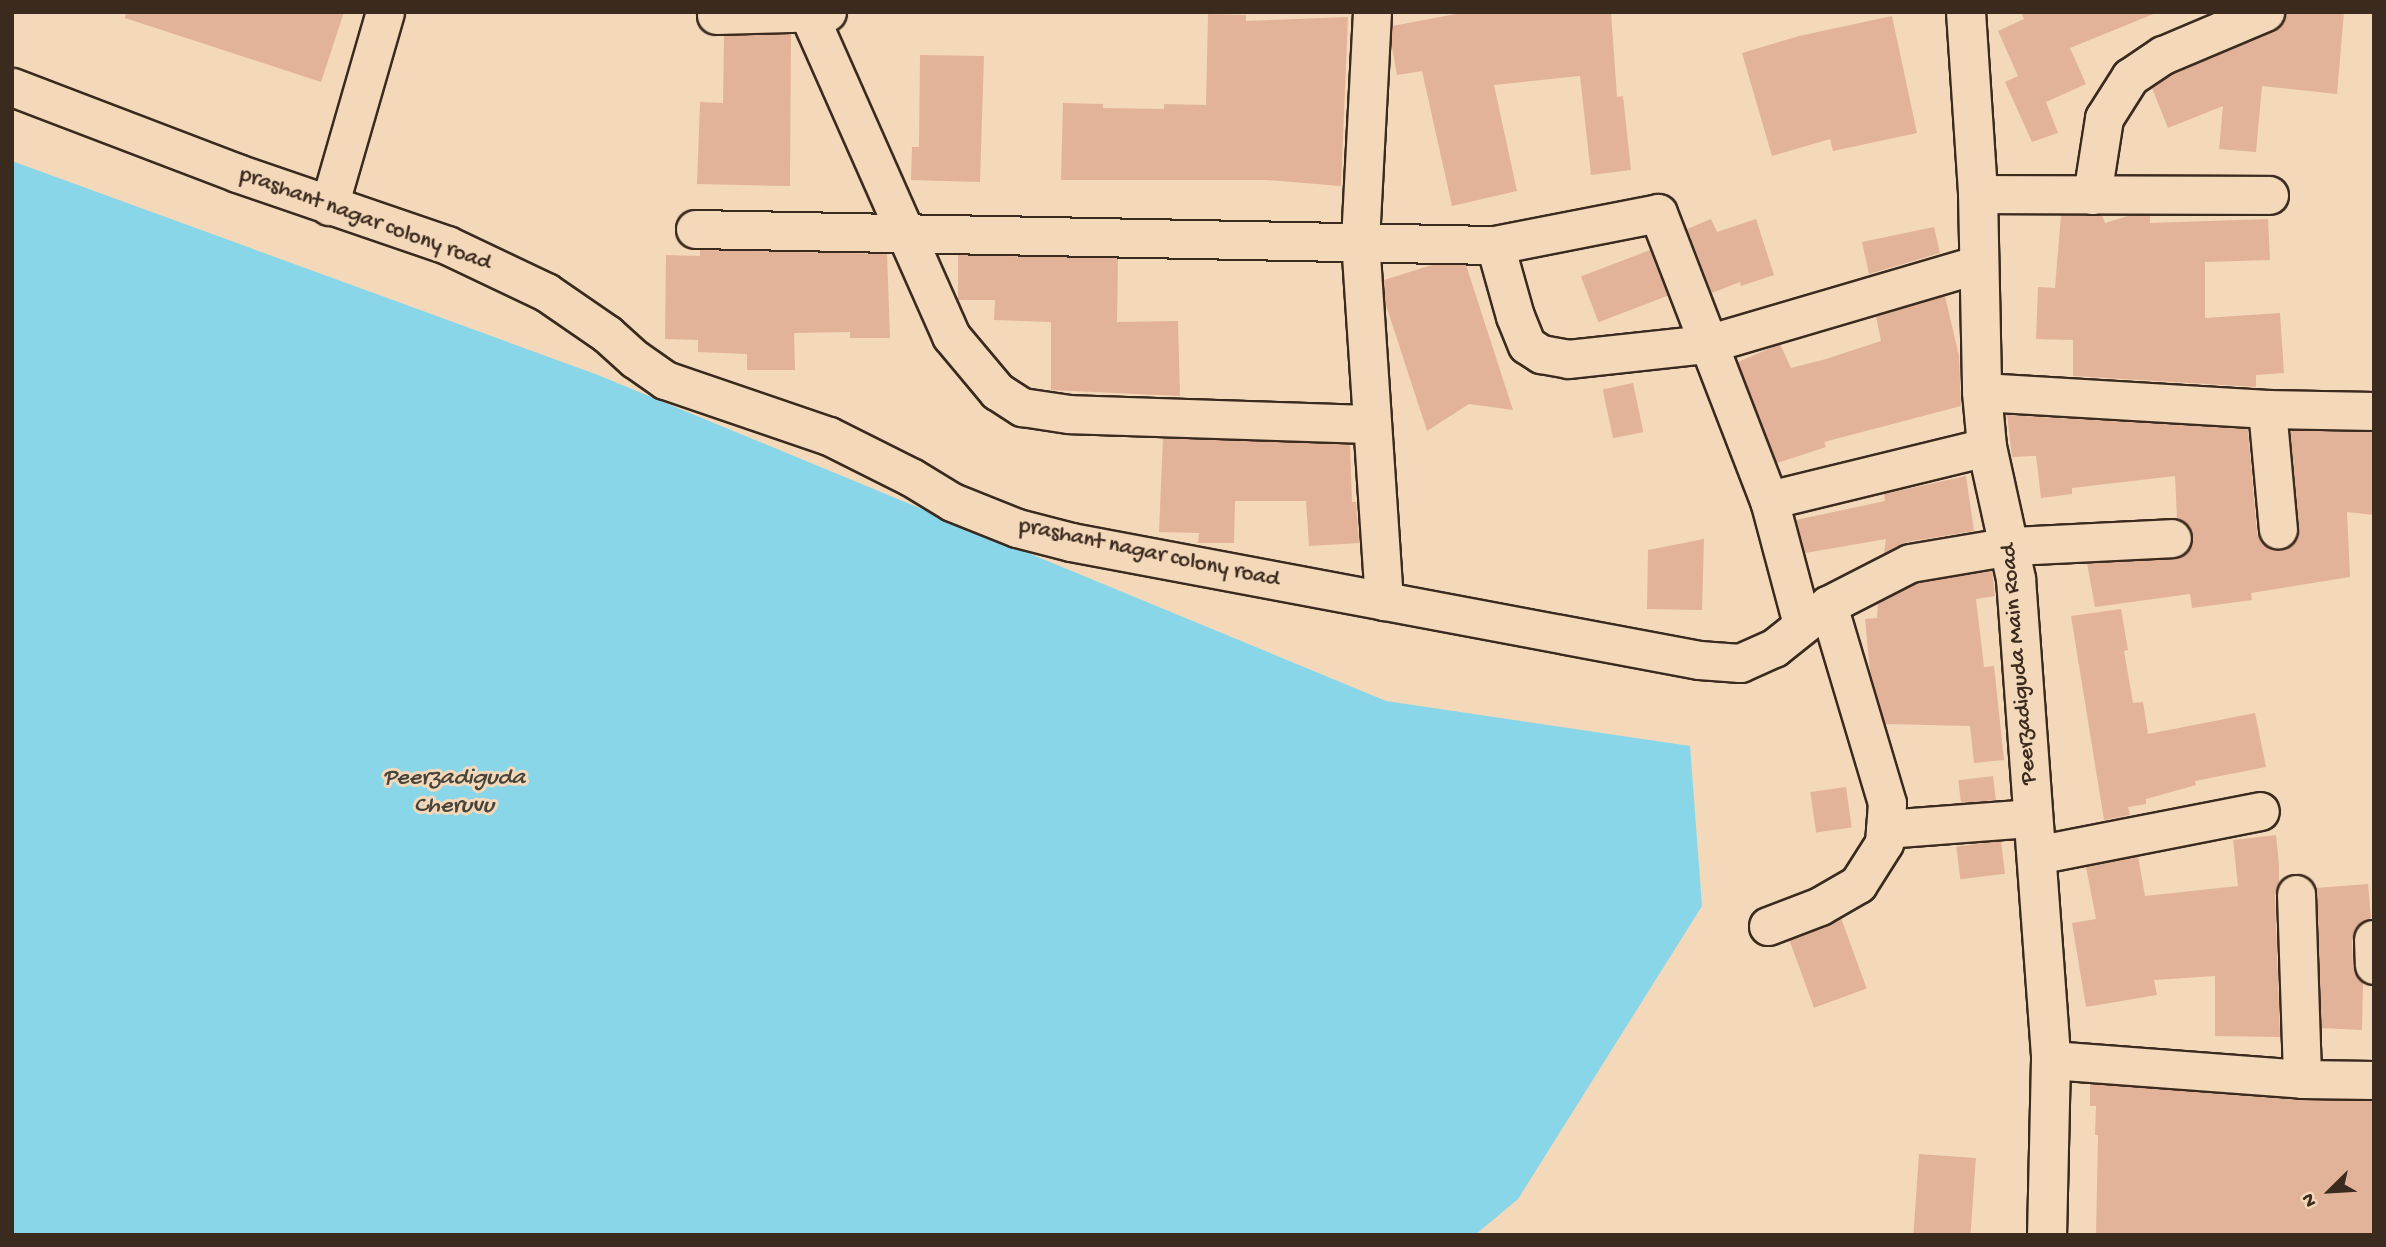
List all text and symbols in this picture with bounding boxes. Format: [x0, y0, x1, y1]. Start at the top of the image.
street label: prashant nagar colony road [236, 162, 494, 278]
street label: prashant nagar colony road [1016, 513, 1282, 595]
street label: Peerzadiguda Main Road [1996, 542, 2044, 786]
water label: Peerzadiguda Cheruvu [383, 765, 525, 821]
north arrow [2295, 1156, 2365, 1226]
text: N [2297, 1189, 2323, 1210]

